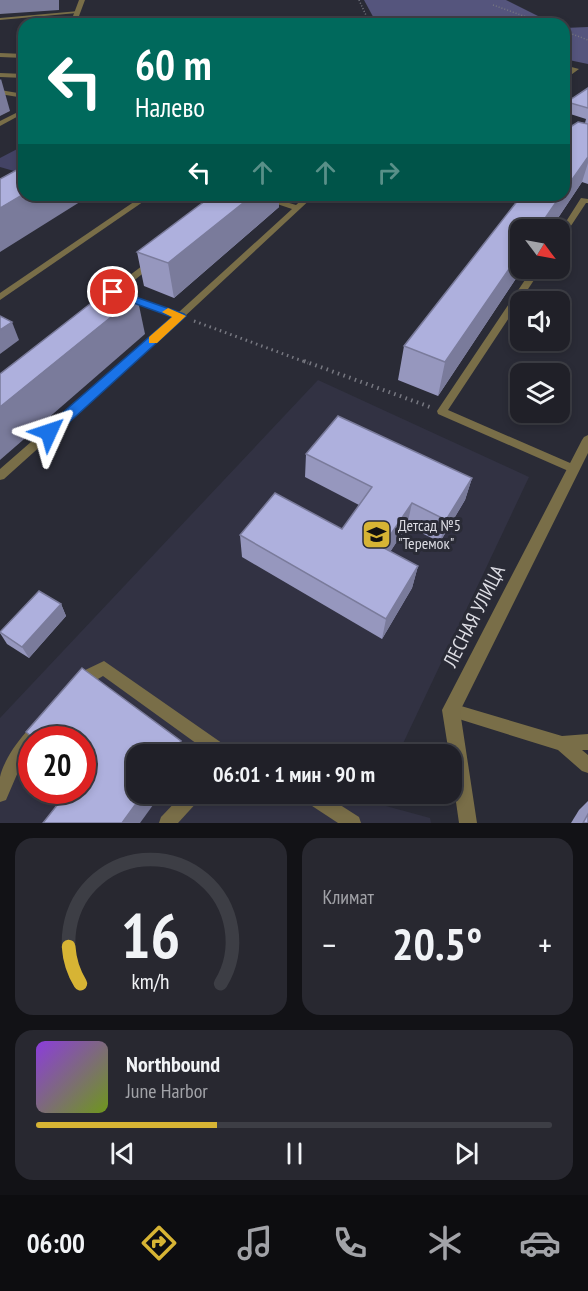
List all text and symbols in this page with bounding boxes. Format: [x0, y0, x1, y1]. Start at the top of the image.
text: 60 m [135, 37, 212, 92]
icon: left [36, 42, 114, 120]
text: Налево [135, 90, 205, 124]
icon: left [183, 156, 216, 189]
icon: ahead [246, 156, 279, 189]
icon: ahead [309, 156, 342, 189]
icon: right [372, 156, 405, 189]
north arrow [510, 219, 570, 279]
map controls [510, 219, 570, 423]
pin [87, 266, 138, 317]
icon: arrive [96, 275, 129, 308]
button: sound [510, 291, 570, 351]
button: layers [510, 363, 570, 423]
position arrow [17, 400, 81, 464]
place label: Детсад №5 "Теремок" [398, 515, 461, 553]
school or university icon: Детсад №5 "Теремок" [361, 518, 393, 550]
street label: ЛЕСНАЯ УЛИЦА [437, 560, 511, 672]
speed limit sign: 20 [18, 726, 96, 804]
text: 06:01 · 1 мин · 90 m [213, 760, 375, 788]
text: Климат [323, 884, 374, 910]
text: 16 [121, 894, 181, 975]
text: 20.5° [392, 914, 482, 972]
text: − [323, 923, 336, 966]
text: + [538, 923, 552, 966]
text: km/h [132, 967, 170, 995]
text: Northbound [126, 1050, 220, 1078]
text: June Harbor [126, 1078, 208, 1104]
icon: previous [106, 1137, 139, 1170]
icon: pause [278, 1137, 311, 1170]
icon: next [450, 1137, 483, 1170]
icon: directions [138, 1222, 180, 1264]
icon: music [234, 1222, 276, 1264]
icon: phone [329, 1222, 371, 1264]
icon: climate [424, 1222, 466, 1264]
icon: car [519, 1222, 561, 1264]
text: 06:00 [27, 1226, 85, 1260]

